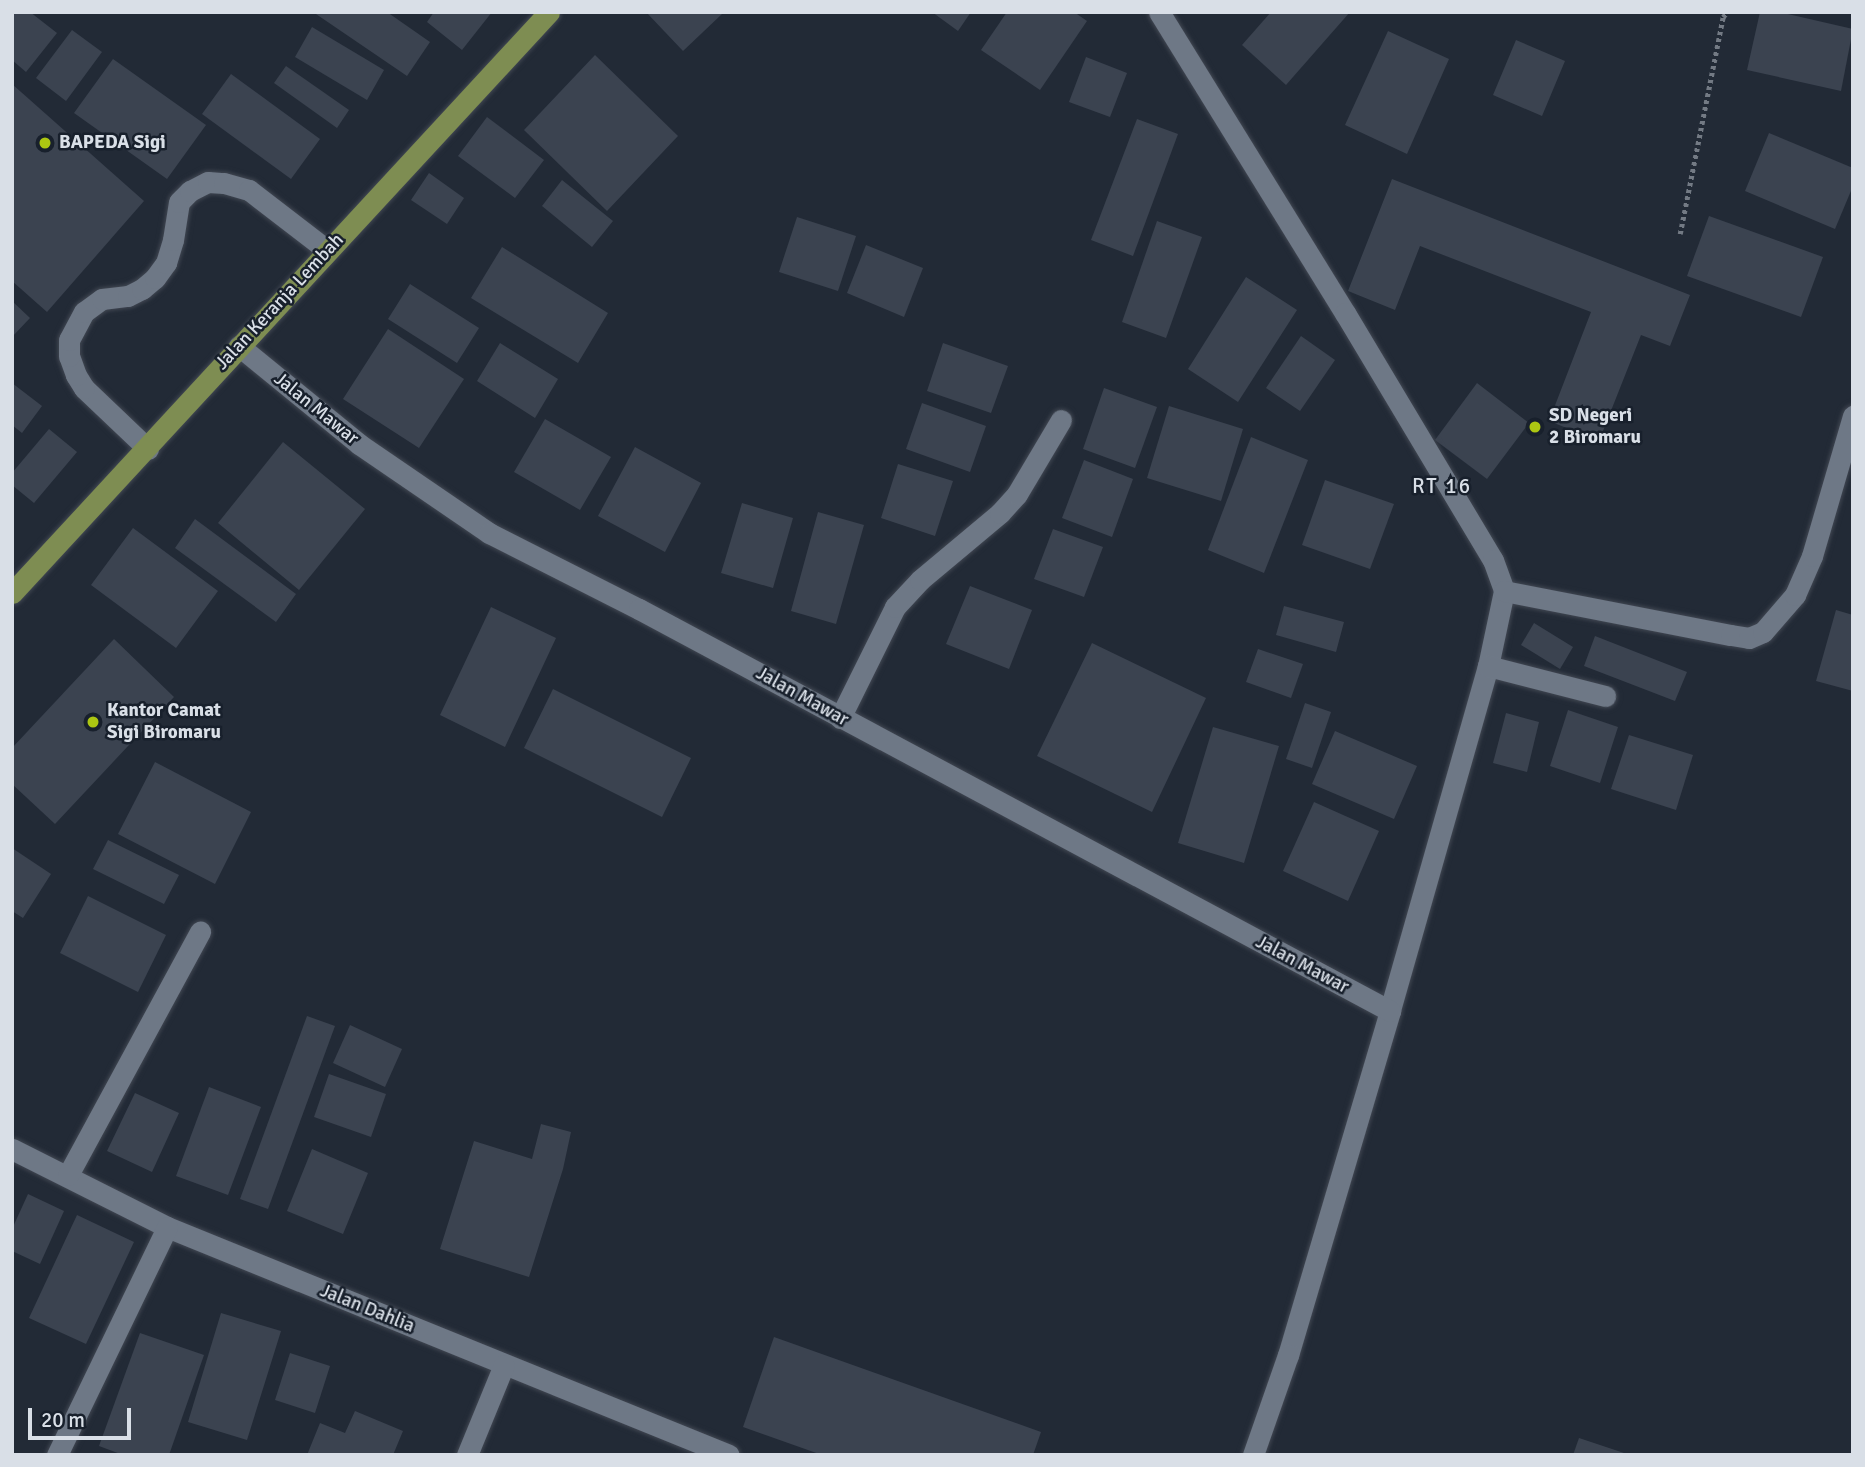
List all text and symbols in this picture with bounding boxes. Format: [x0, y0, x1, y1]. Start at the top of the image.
place label: BAPEDA Sigi [59, 132, 166, 154]
marker: BAPEDA Sigi [37, 135, 53, 151]
street label: Jalan Keranja Lembah [211, 229, 349, 375]
street label: Jalan Mawar [269, 368, 363, 450]
place label: SD Negeri 2 Biromaru [1549, 405, 1641, 449]
marker: SD Negeri 2 Biromaru [1527, 419, 1543, 435]
district label: RT 16 [1413, 473, 1471, 499]
street label: Jalan Mawar [752, 662, 852, 732]
place label: Kantor Camat Sigi Biromaru [107, 700, 221, 744]
marker: Kantor Camat Sigi Biromaru [85, 714, 101, 730]
street label: Jalan Mawar [1251, 931, 1353, 999]
street label: Jalan Dahlia [316, 1280, 418, 1338]
scale bar [32, 1394, 135, 1438]
text: 20 m [41, 1407, 85, 1433]

